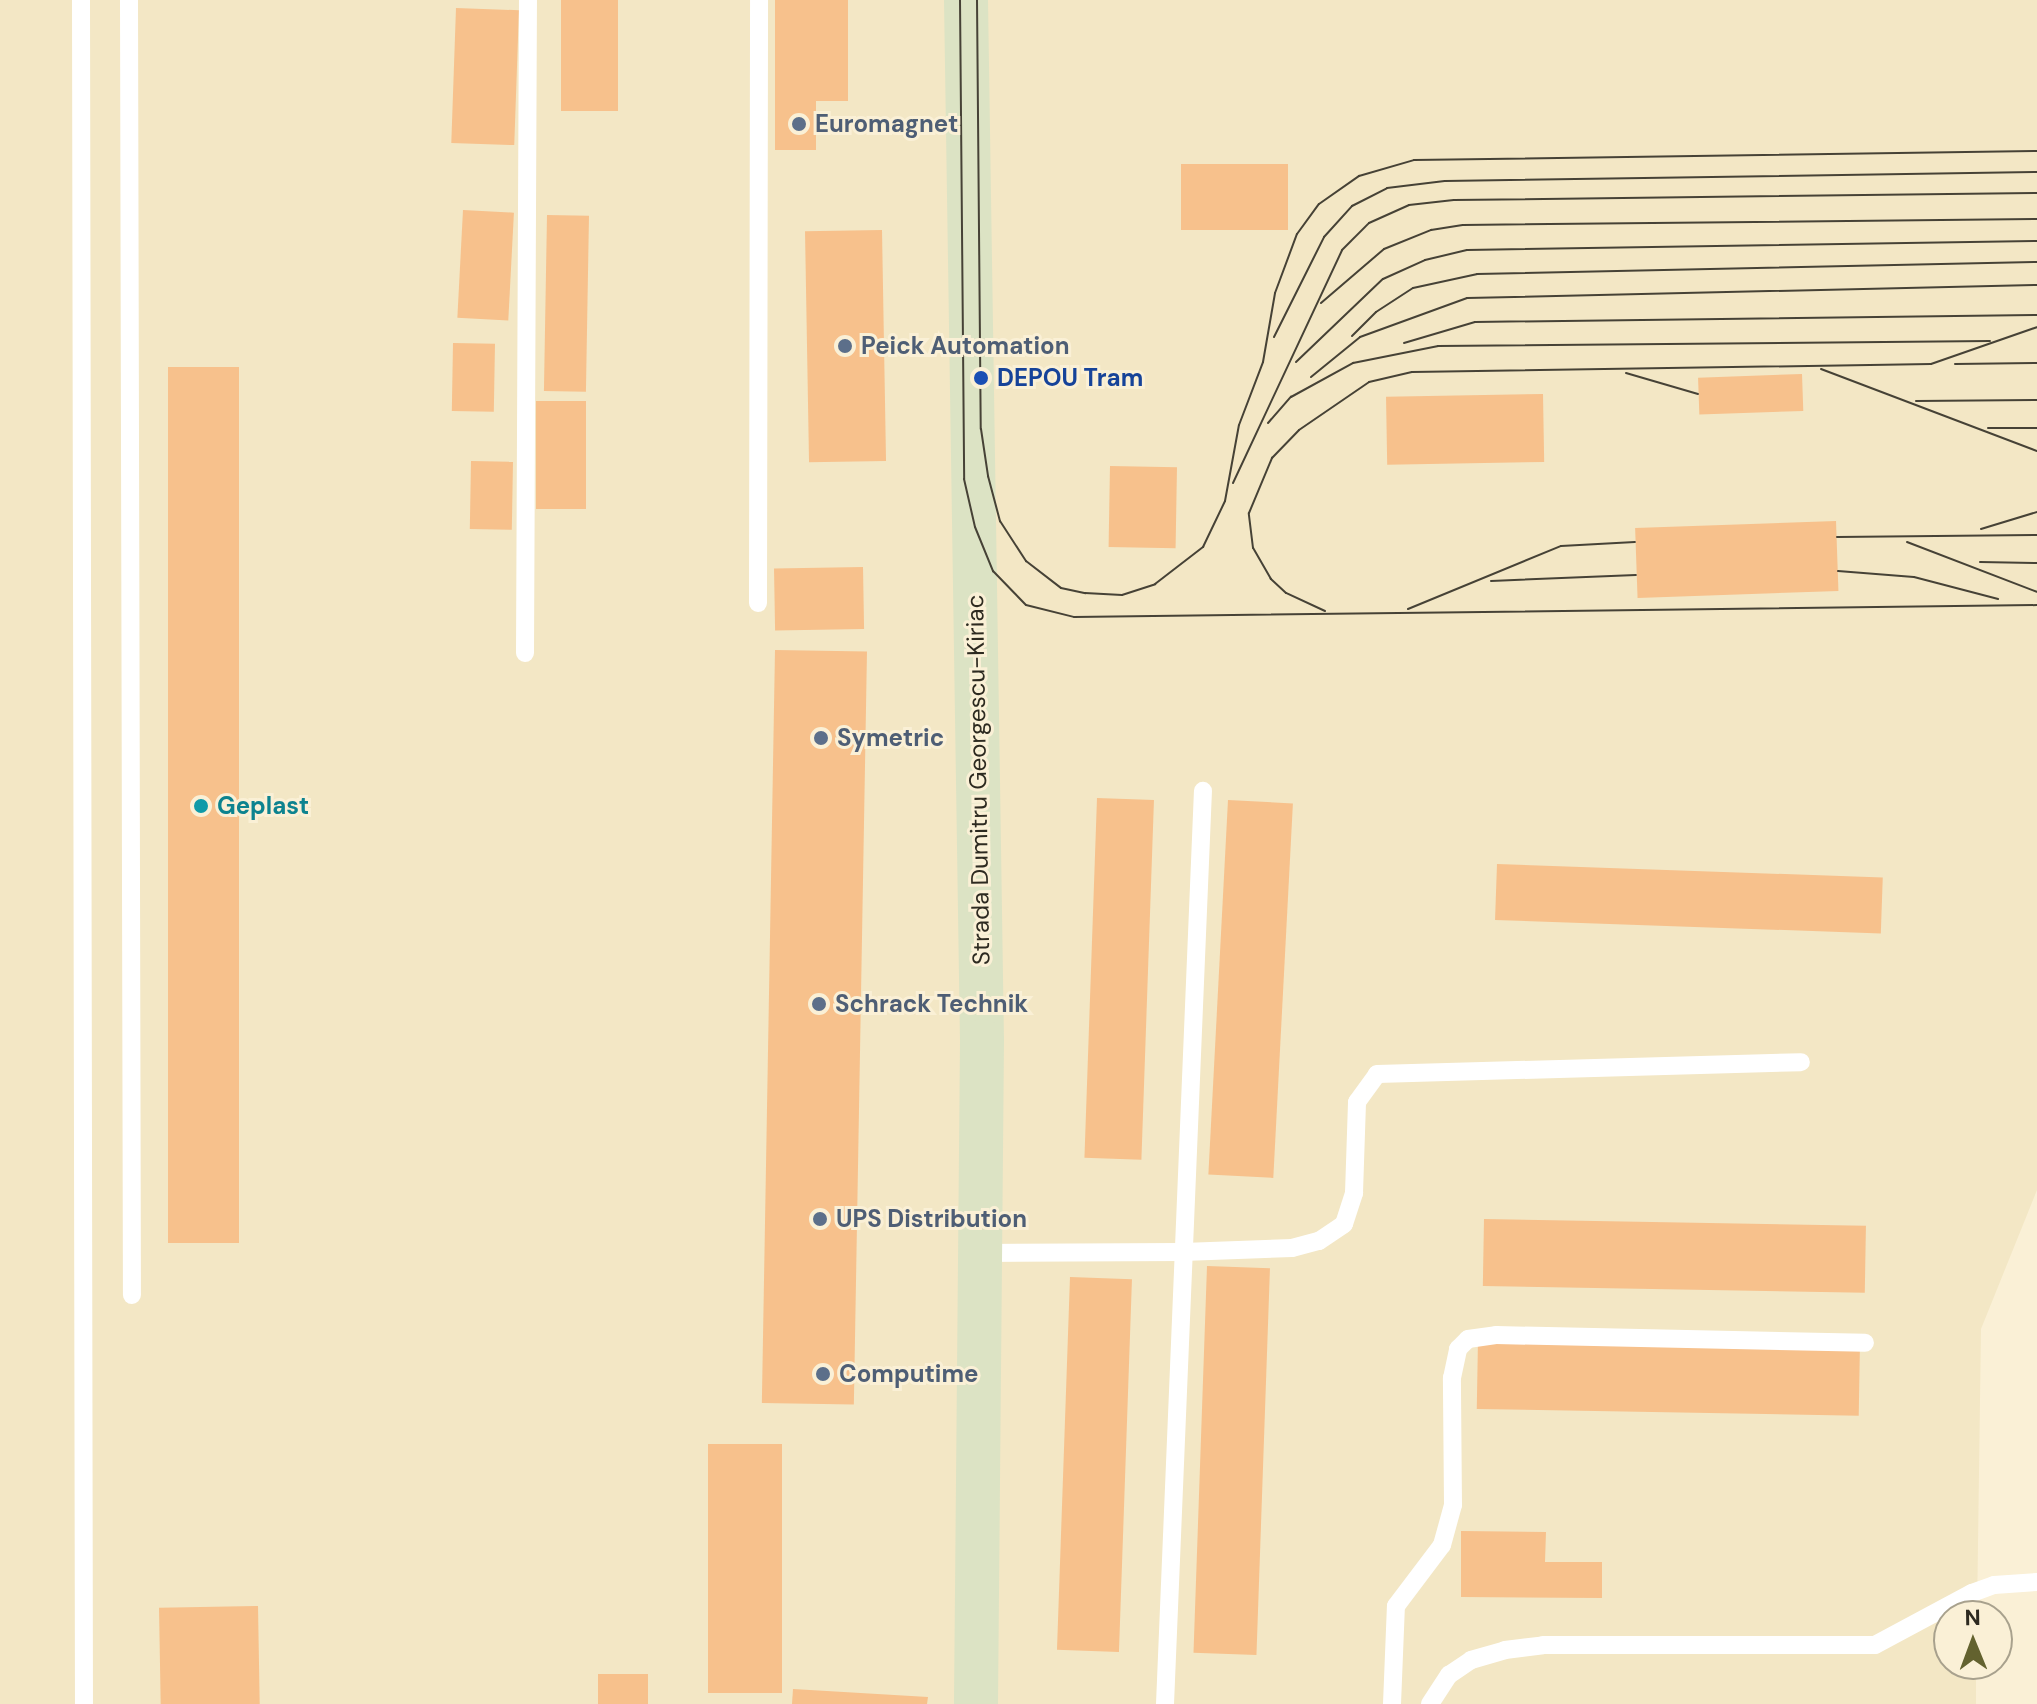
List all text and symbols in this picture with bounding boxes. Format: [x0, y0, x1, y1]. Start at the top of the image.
place label: Euromagnet [815, 110, 958, 138]
marker: Euromagnet [790, 115, 808, 133]
place label: Peick Automation [861, 332, 1069, 360]
marker: Peick Automation [836, 337, 854, 355]
place label: DEPOU Tram [997, 364, 1143, 392]
marker: DEPOU Tram [972, 369, 990, 387]
street label: Strada Dumitru Georgescu-Kiriac [960, 595, 996, 965]
place label: Symetric [837, 724, 944, 752]
marker: Symetric [812, 729, 830, 747]
place label: Geplast [217, 792, 309, 820]
marker: Geplast [192, 797, 210, 815]
place label: Schrack Technik [835, 990, 1028, 1018]
marker: Schrack Technik [810, 995, 828, 1013]
place label: UPS Distribution [836, 1205, 1027, 1233]
marker: UPS Distribution [811, 1210, 829, 1228]
place label: Computime [839, 1360, 978, 1388]
marker: Computime [814, 1365, 832, 1383]
north arrow [1933, 1600, 2013, 1680]
text: N [1964, 1603, 1981, 1632]

